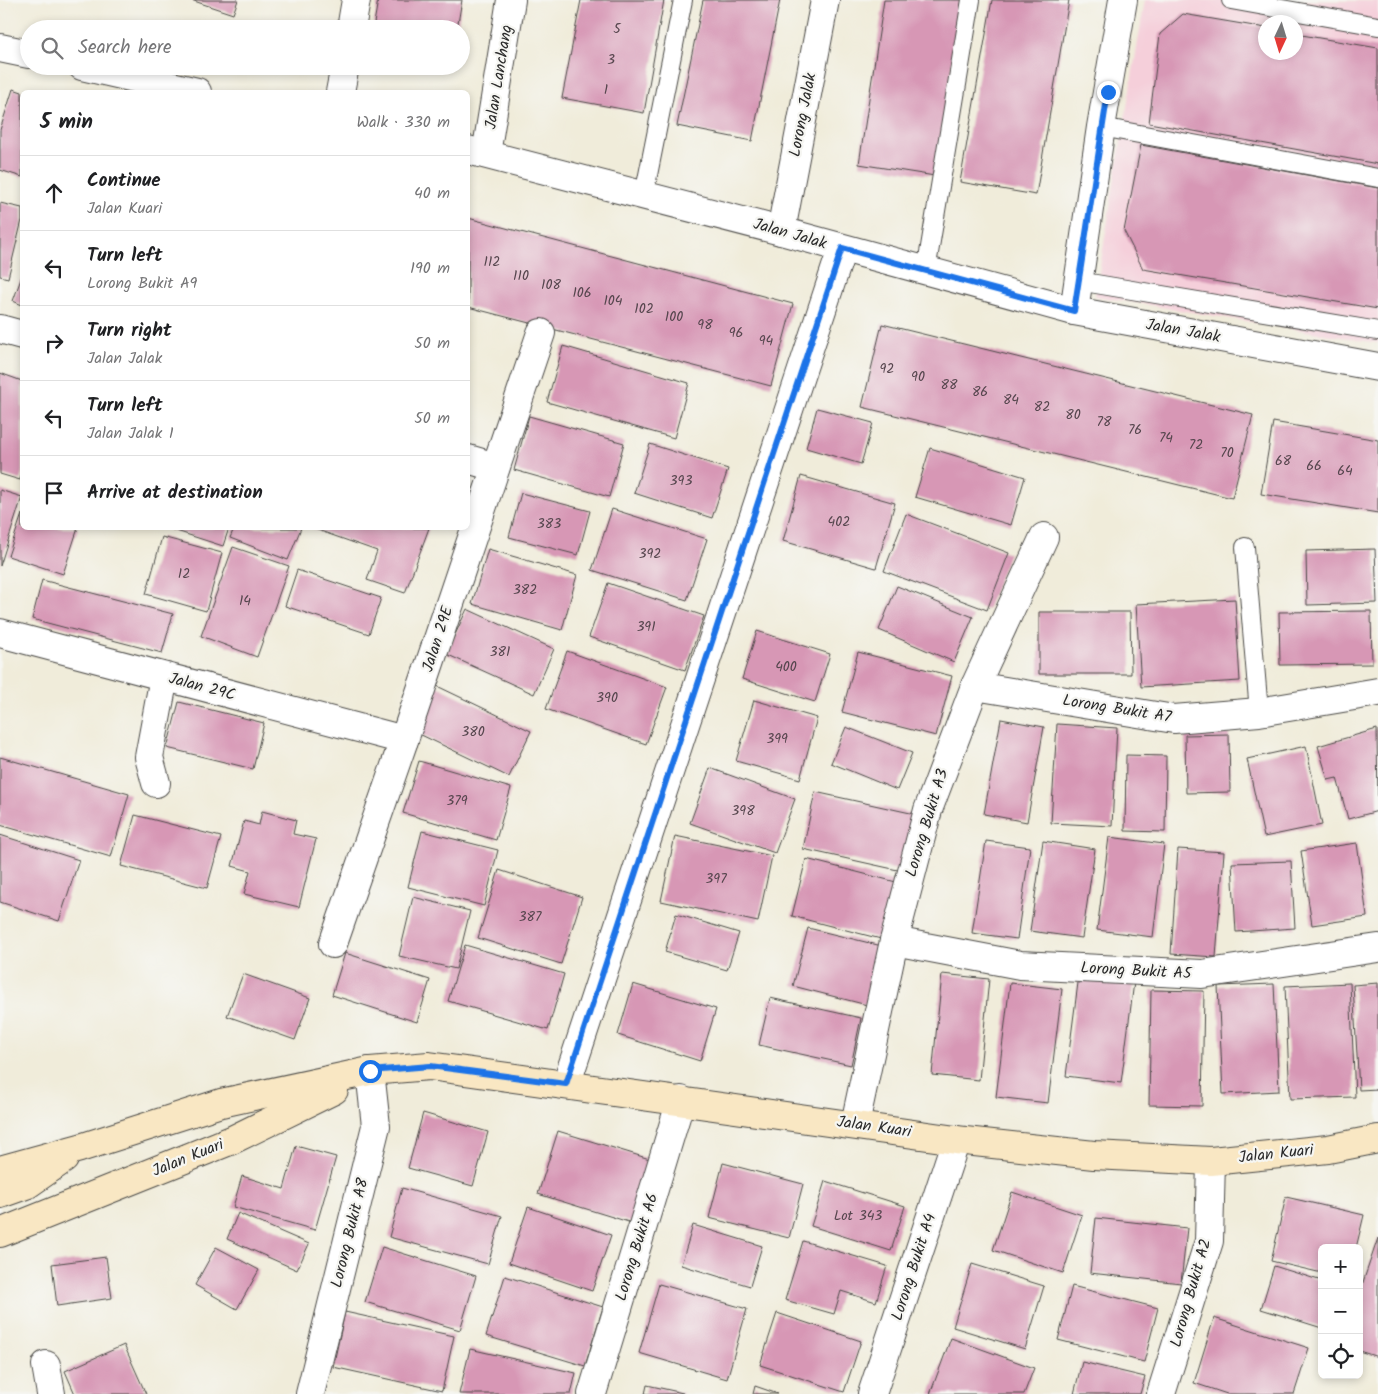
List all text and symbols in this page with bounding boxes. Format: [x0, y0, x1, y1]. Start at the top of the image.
north arrow [1258, 15, 1303, 60]
house number: 5 [613, 18, 622, 40]
search box [20, 20, 470, 75]
street label: Jalan Lanchang [478, 23, 520, 131]
text: Search here [78, 33, 172, 63]
icon: search [38, 34, 66, 62]
house number: 3 [607, 49, 615, 71]
street label: Lorong Jalak [783, 70, 823, 159]
house number: 1 [604, 79, 608, 101]
route end [1097, 81, 1120, 104]
text: 5 min [40, 106, 93, 139]
text: Walk · 330 m [357, 110, 450, 135]
text: Continue [87, 166, 160, 196]
icon: ahead [40, 179, 68, 207]
text: 40 m [414, 181, 450, 206]
text: Jalan Kuari [87, 196, 162, 221]
street label: Jalan Jalak [750, 212, 830, 257]
text: Turn left [87, 241, 162, 271]
house number: 112 [484, 251, 500, 273]
icon: left [40, 254, 68, 282]
text: 190 m [410, 256, 450, 281]
house number: 110 [513, 265, 529, 287]
text: Lorong Bukit A9 [87, 271, 197, 296]
house number: 108 [541, 274, 561, 296]
house number: 106 [572, 282, 592, 304]
house number: 104 [603, 290, 623, 312]
house number: 102 [634, 298, 654, 320]
house number: 100 [665, 306, 683, 328]
street label: Jalan Jalak [1144, 312, 1223, 350]
house number: 98 [697, 314, 713, 336]
text: Turn right [87, 316, 172, 346]
house number: 96 [729, 322, 743, 344]
icon: right [40, 329, 68, 357]
house number: 94 [759, 330, 774, 352]
text: 50 m [414, 331, 450, 356]
text: Jalan Jalak [87, 346, 162, 371]
house number: 92 [880, 358, 894, 380]
house number: 90 [911, 366, 925, 388]
house number: 88 [941, 374, 958, 396]
house number: 86 [972, 381, 988, 403]
house number: 84 [1003, 389, 1019, 411]
text: Turn left [87, 391, 162, 421]
house number: 82 [1034, 396, 1050, 418]
icon: left [40, 404, 68, 432]
house number: 80 [1065, 404, 1081, 426]
text: 50 m [414, 406, 450, 431]
house number: 78 [1097, 411, 1112, 433]
house number: 76 [1128, 419, 1142, 441]
text: Jalan Jalak 1 [87, 421, 174, 446]
house number: 74 [1159, 427, 1173, 449]
house number: 72 [1189, 434, 1203, 456]
house number: 70 [1220, 442, 1234, 464]
house number: 68 [1275, 450, 1292, 472]
house number: 66 [1306, 455, 1322, 477]
house number: 64 [1337, 460, 1353, 482]
house number: 393 [670, 470, 692, 492]
text: Arrive at destination [87, 478, 263, 508]
icon: arrive [40, 479, 68, 507]
house number: 402 [828, 511, 850, 533]
house number: 383 [537, 513, 561, 535]
house number: 392 [639, 543, 661, 565]
house number: 12 [178, 563, 190, 585]
house number: 382 [513, 579, 537, 601]
house number: 14 [239, 590, 251, 612]
street label: Jalan 29E [416, 602, 461, 675]
house number: 391 [636, 616, 656, 638]
house number: 381 [490, 641, 510, 663]
house number: 400 [775, 656, 797, 678]
street label: Jalan 29C [166, 666, 238, 708]
house number: 390 [596, 687, 618, 709]
street label: Lorong Bukit A7 [1061, 688, 1174, 730]
house number: 380 [461, 721, 485, 743]
house number: 399 [766, 728, 788, 750]
street label: Lorong Bukit A3 [899, 766, 955, 880]
house number: 379 [446, 790, 468, 812]
house number: 398 [731, 800, 755, 822]
house number: 397 [705, 868, 727, 890]
house number: 387 [519, 906, 542, 928]
street label: Lorong Bukit A5 [1080, 956, 1194, 986]
route start [359, 1060, 382, 1083]
street label: Jalan Kuari [835, 1109, 914, 1145]
street label: Jalan Kuari [148, 1132, 229, 1184]
street label: Jalan Kuari [1237, 1138, 1316, 1170]
street label: Lorong Bukit A8 [324, 1175, 376, 1290]
street label: Lorong Bukit A6 [609, 1190, 665, 1304]
house number: Lot 343 [834, 1205, 882, 1227]
street label: Lorong Bukit A4 [885, 1210, 943, 1324]
street label: Lorong Bukit A2 [1164, 1236, 1218, 1350]
map controls [1318, 1244, 1363, 1379]
button: + [1318, 1244, 1363, 1289]
button: − [1318, 1289, 1363, 1334]
button: locate [1318, 1334, 1363, 1379]

